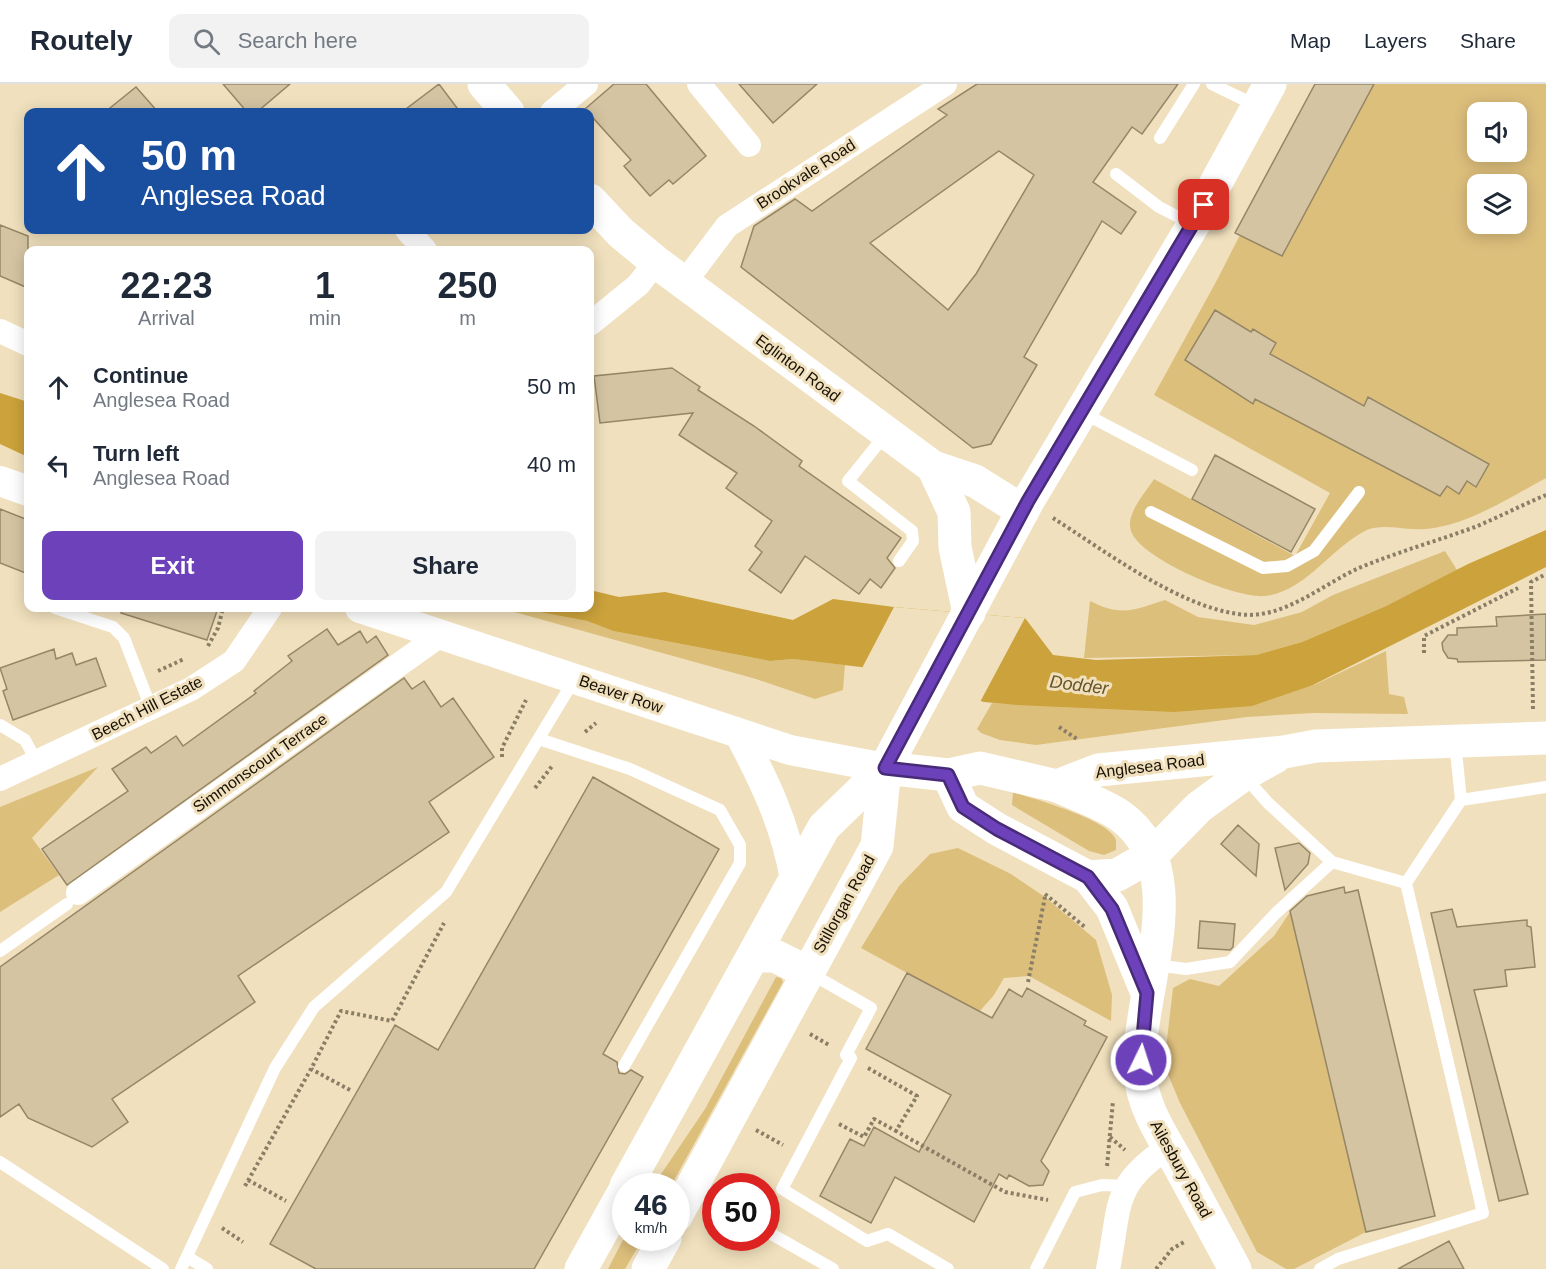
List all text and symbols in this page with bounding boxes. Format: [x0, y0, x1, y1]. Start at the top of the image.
search box [169, 14, 589, 68]
text: Routely [30, 25, 133, 56]
icon: search [190, 25, 223, 58]
text: Search here [238, 28, 358, 53]
text: Map [1290, 29, 1331, 52]
text: Layers [1364, 29, 1427, 52]
text: Share [1460, 29, 1516, 52]
map controls [1467, 102, 1527, 234]
button: sound [1467, 102, 1527, 162]
icon: ahead [42, 132, 120, 210]
text: 50 m [141, 132, 237, 179]
street label: Brookvale Road [754, 136, 858, 212]
button: layers [1467, 174, 1527, 234]
pin [1178, 179, 1229, 230]
text: Anglesea Road [141, 181, 326, 211]
icon: arrive [1187, 188, 1220, 221]
text: 22:23 [120, 265, 212, 306]
text: 1 [315, 265, 335, 306]
text: 250 [437, 265, 498, 306]
text: Arrival [138, 307, 195, 329]
text: min [309, 307, 341, 329]
text: m [459, 307, 476, 329]
street label: Eglinton Road [753, 331, 843, 405]
text: Continue [93, 363, 188, 388]
icon: ahead [42, 371, 75, 404]
text: 50 m [527, 374, 576, 399]
text: Anglesea Road [93, 389, 230, 411]
text: Turn left [93, 441, 179, 466]
icon: left [42, 449, 75, 482]
text: 40 m [527, 452, 576, 477]
text: Anglesea Road [93, 467, 230, 489]
button: Exit [42, 531, 303, 600]
button: Share [315, 531, 576, 600]
water label: Dodder [1048, 671, 1111, 699]
street label: Beaver Row [577, 672, 665, 716]
street label: Beech Hill Estate [89, 673, 205, 743]
street label: Simmonscourt Terrace [190, 710, 330, 816]
street label: Anglesea Road [1095, 751, 1205, 781]
street label: Stillorgan Road [810, 852, 878, 956]
position arrow [1109, 1028, 1173, 1092]
street label: Ailesbury Road [1147, 1117, 1215, 1221]
speed limit sign: 50 [702, 1173, 780, 1251]
text: 46 [634, 1188, 668, 1221]
text: km/h [635, 1219, 667, 1236]

